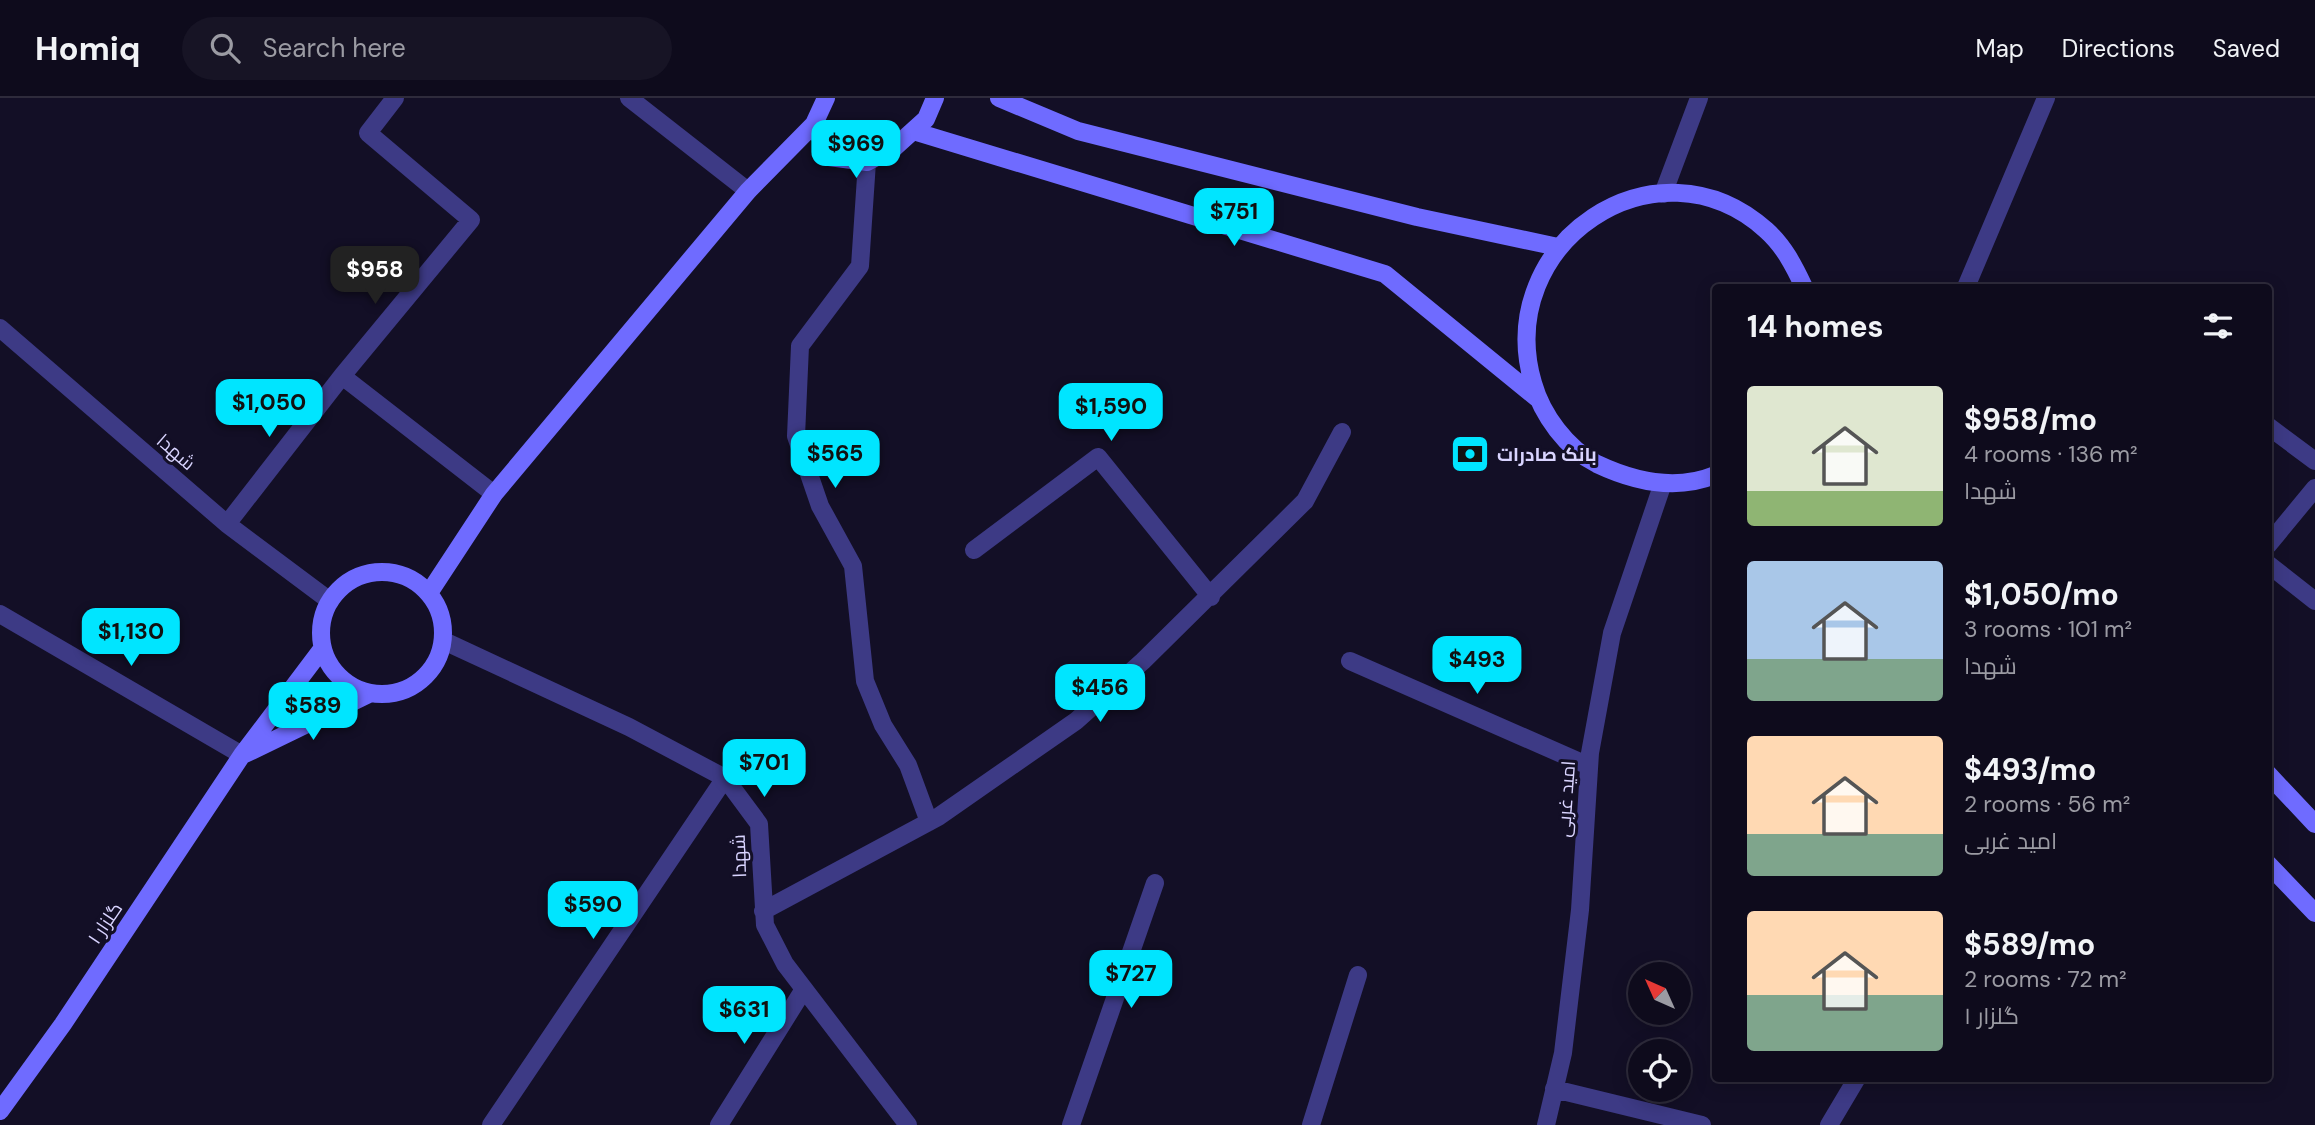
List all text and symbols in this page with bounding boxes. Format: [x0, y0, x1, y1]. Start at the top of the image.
search box [182, 17, 672, 80]
text: Homiq [35, 27, 140, 70]
icon: search [206, 29, 244, 67]
text: Search here [262, 31, 406, 65]
text: Map [1976, 33, 2024, 64]
text: Directions [2062, 33, 2175, 64]
text: Saved [2213, 33, 2280, 64]
pin: $969 [815, 120, 897, 180]
text: $969 [827, 128, 885, 158]
pin: $751 [1193, 188, 1275, 248]
text: $751 [1210, 196, 1258, 226]
pin: $958 [334, 246, 416, 306]
text: $958 [346, 254, 404, 284]
text: 14 homes [1747, 307, 1884, 346]
icon: filters [2199, 307, 2237, 345]
pin: $1,050 [212, 380, 326, 439]
pin: $1,590 [1054, 384, 1168, 443]
text: $1,050 [232, 387, 306, 417]
text: $1,590 [1075, 391, 1147, 421]
text: $958/mo [1964, 400, 2097, 439]
icon: home [1803, 414, 1887, 498]
street label: شهدا [151, 428, 201, 476]
pin: $565 [794, 430, 876, 490]
bank icon: بانک صادرات [1449, 433, 1491, 475]
text: $565 [807, 438, 863, 468]
text: 4 rooms · 136 m² [1964, 439, 2138, 469]
place label: بانک صادرات [1497, 442, 1597, 467]
text: شهدا [1964, 476, 2017, 506]
text: $1,050/mo [1964, 575, 2119, 614]
icon: home [1803, 589, 1887, 673]
pin: $1,130 [74, 608, 188, 668]
text: 3 rooms · 101 m² [1964, 614, 2132, 644]
text: $1,130 [98, 616, 164, 646]
pin: $493 [1436, 636, 1518, 696]
text: $493 [1448, 644, 1506, 674]
text: شهدا [1964, 651, 2017, 681]
pin: $456 [1059, 664, 1141, 724]
text: $456 [1071, 672, 1129, 702]
pin: $589 [272, 682, 354, 742]
text: $589 [285, 690, 341, 720]
pin: $701 [723, 740, 805, 799]
text: $701 [739, 747, 789, 777]
text: $493/mo [1964, 750, 2096, 789]
street label: امید غربی [1551, 760, 1581, 838]
icon: home [1803, 764, 1887, 848]
text: 2 rooms · 56 m² [1964, 789, 2130, 819]
text: امید غربی [1964, 826, 2057, 856]
street label: شهدا [726, 834, 752, 878]
pin: $590 [552, 882, 634, 941]
text: $590 [564, 889, 622, 919]
street label: گلزار ۱ [82, 897, 128, 949]
text: $589/mo [1964, 925, 2095, 964]
icon: home [1803, 939, 1887, 1023]
pin: $727 [1090, 950, 1172, 1010]
text: $727 [1105, 958, 1157, 988]
north arrow [1628, 962, 1690, 1026]
map controls [1628, 962, 1691, 1102]
text: 2 rooms · 72 m² [1964, 964, 2127, 994]
pin: $631 [703, 986, 785, 1046]
text: $631 [719, 994, 769, 1024]
text: گلزار ۱ [1964, 1001, 2019, 1031]
button: locate [1628, 1039, 1691, 1102]

